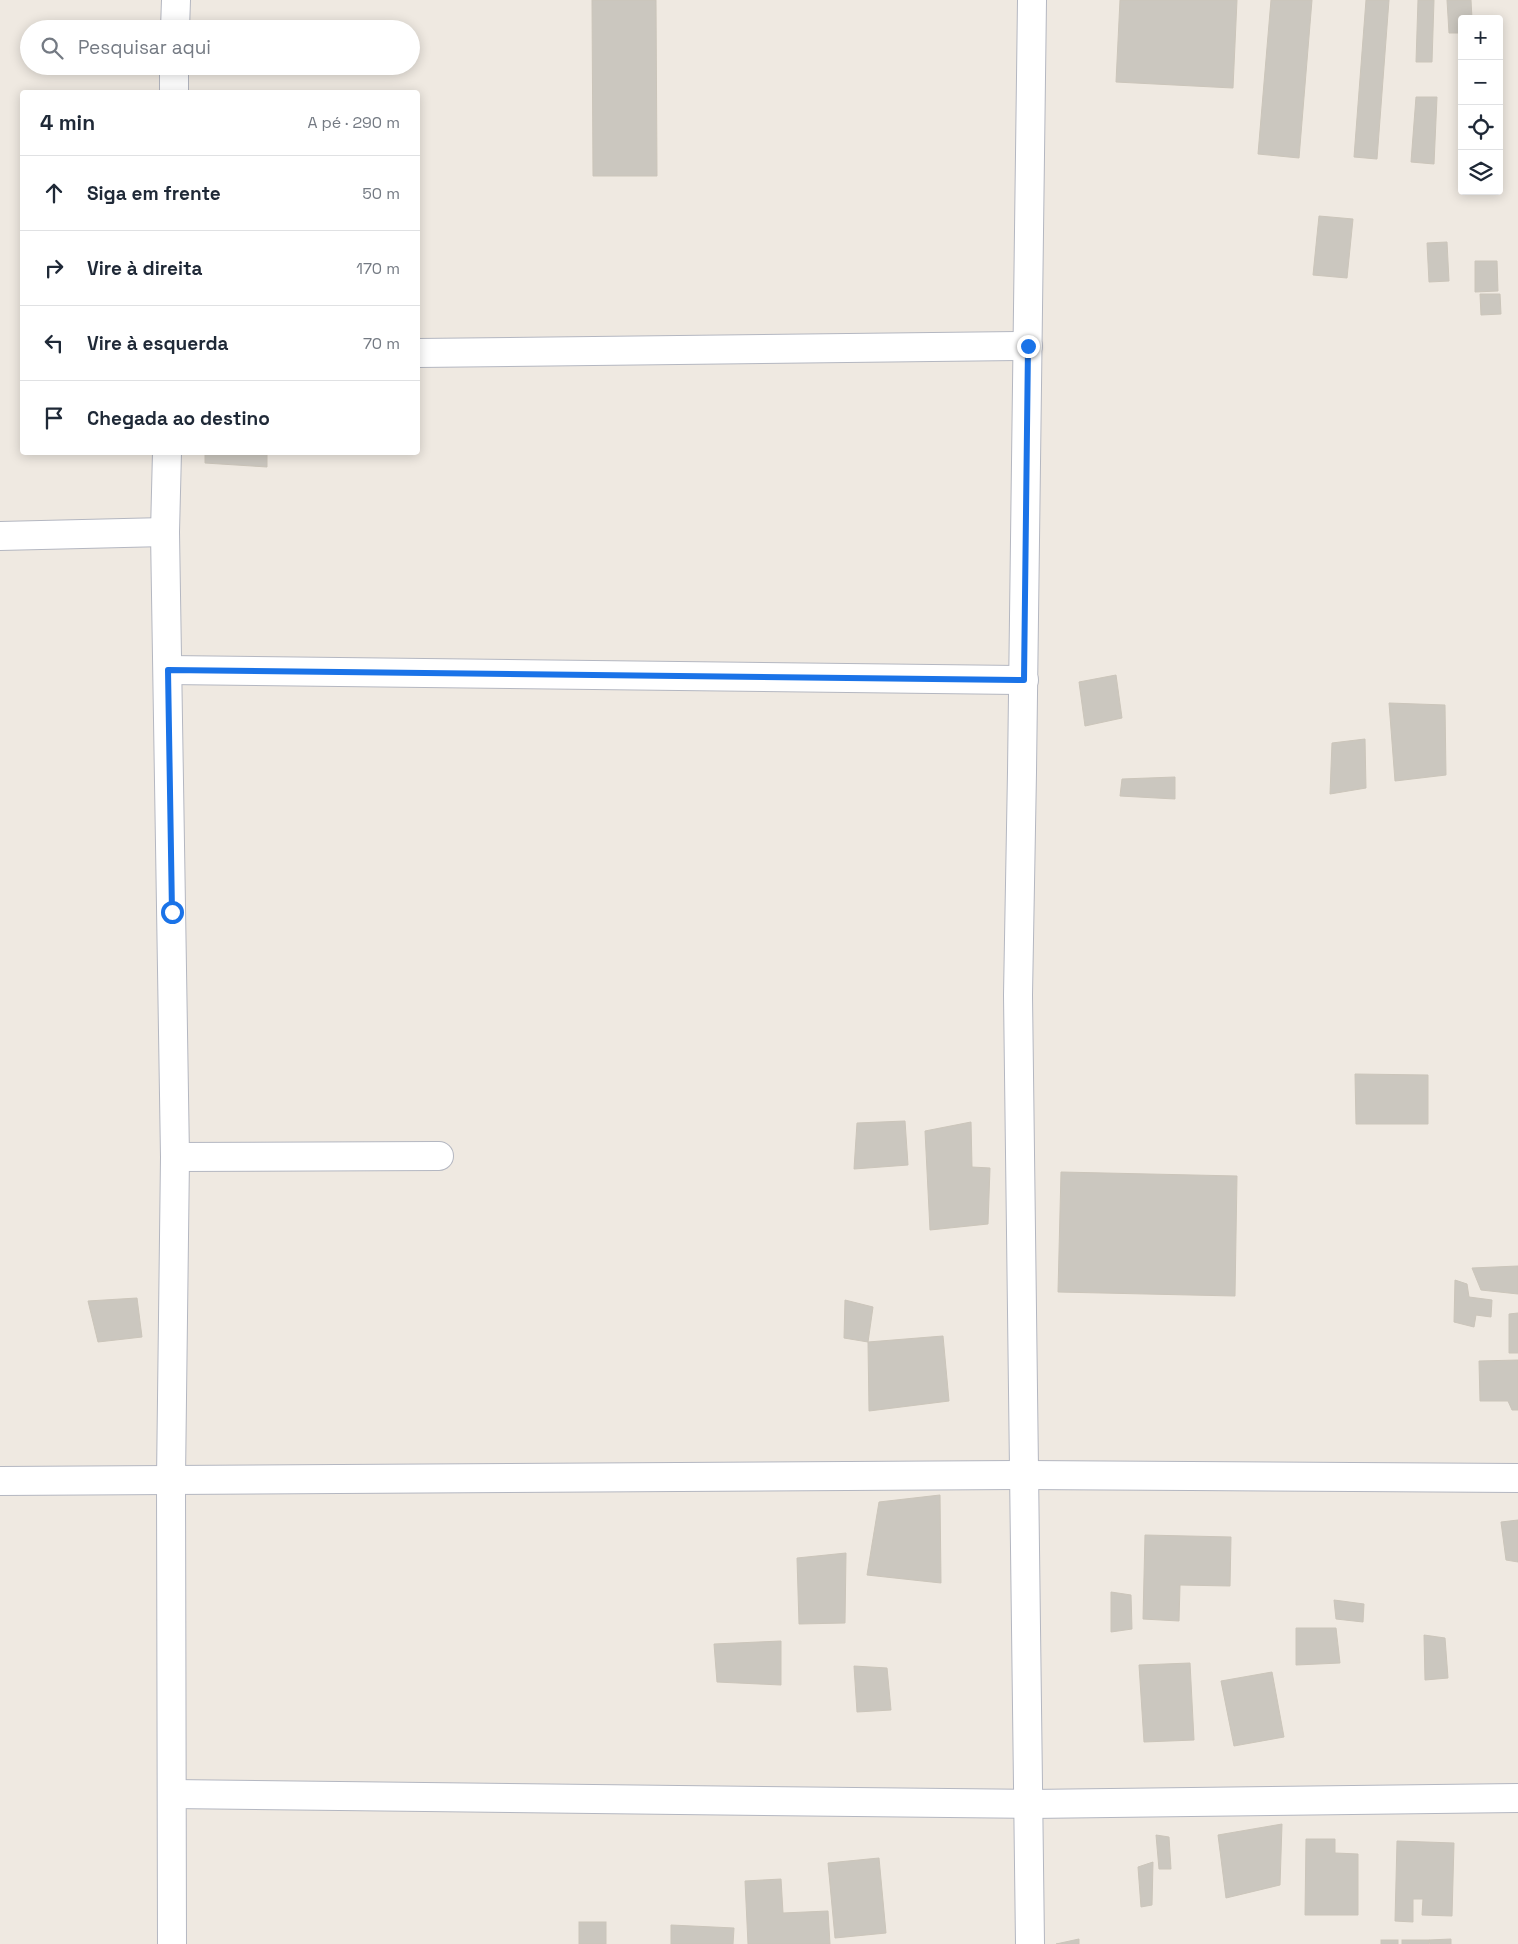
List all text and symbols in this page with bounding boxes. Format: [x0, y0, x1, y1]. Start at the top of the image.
map controls [1458, 15, 1503, 195]
button: + [1458, 15, 1503, 60]
search box [20, 20, 420, 75]
icon: search [38, 34, 66, 62]
text: Pesquisar aqui [78, 35, 211, 60]
button: − [1458, 60, 1503, 105]
button: locate [1458, 105, 1503, 150]
text: 4 min [40, 109, 95, 136]
text: A pé · 290 m [308, 112, 400, 133]
button: layers [1458, 150, 1503, 195]
icon: ahead [40, 179, 68, 207]
text: Siga em frente [87, 181, 221, 206]
text: 50 m [362, 183, 400, 204]
icon: right [40, 254, 68, 282]
text: Vire à direita [87, 256, 203, 281]
text: 170 m [356, 258, 400, 279]
icon: left [40, 329, 68, 357]
text: Vire à esquerda [87, 331, 229, 356]
text: 70 m [363, 333, 400, 354]
route end [1017, 335, 1040, 358]
icon: arrive [40, 404, 68, 432]
text: Chegada ao destino [87, 406, 270, 431]
route start [161, 901, 184, 924]

